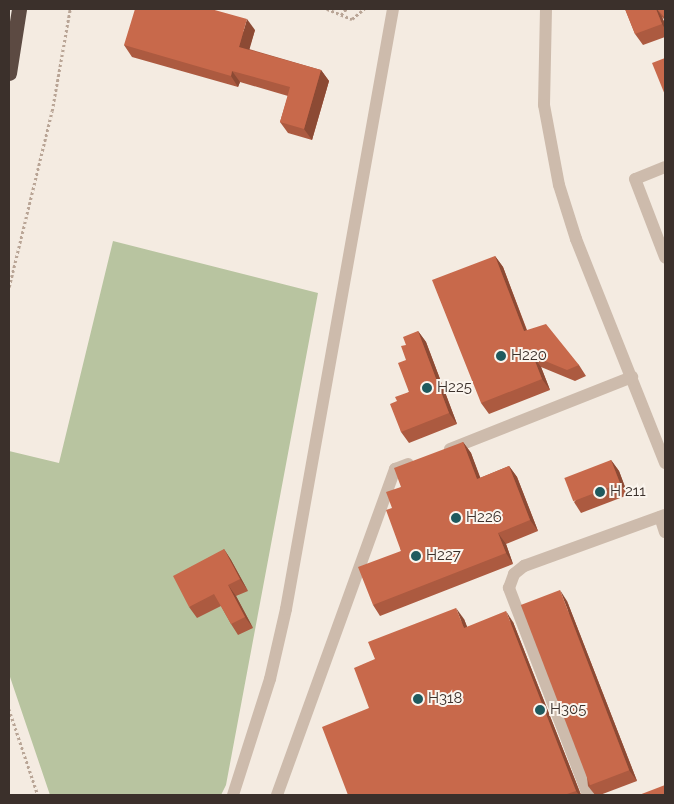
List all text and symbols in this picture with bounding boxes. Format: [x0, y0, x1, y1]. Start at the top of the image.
place label: H220 [511, 347, 547, 365]
marker: H220 [495, 350, 507, 362]
place label: H225 [437, 379, 472, 397]
marker: H225 [421, 382, 433, 394]
place label: H 211 [610, 483, 646, 501]
marker: H 211 [594, 486, 606, 498]
place label: H226 [466, 509, 502, 527]
marker: H226 [450, 512, 462, 524]
place label: H227 [426, 547, 461, 565]
marker: H227 [410, 550, 422, 562]
place label: H318 [428, 690, 462, 708]
marker: H318 [412, 693, 424, 705]
place label: H305 [550, 701, 586, 719]
marker: H305 [534, 704, 546, 716]

